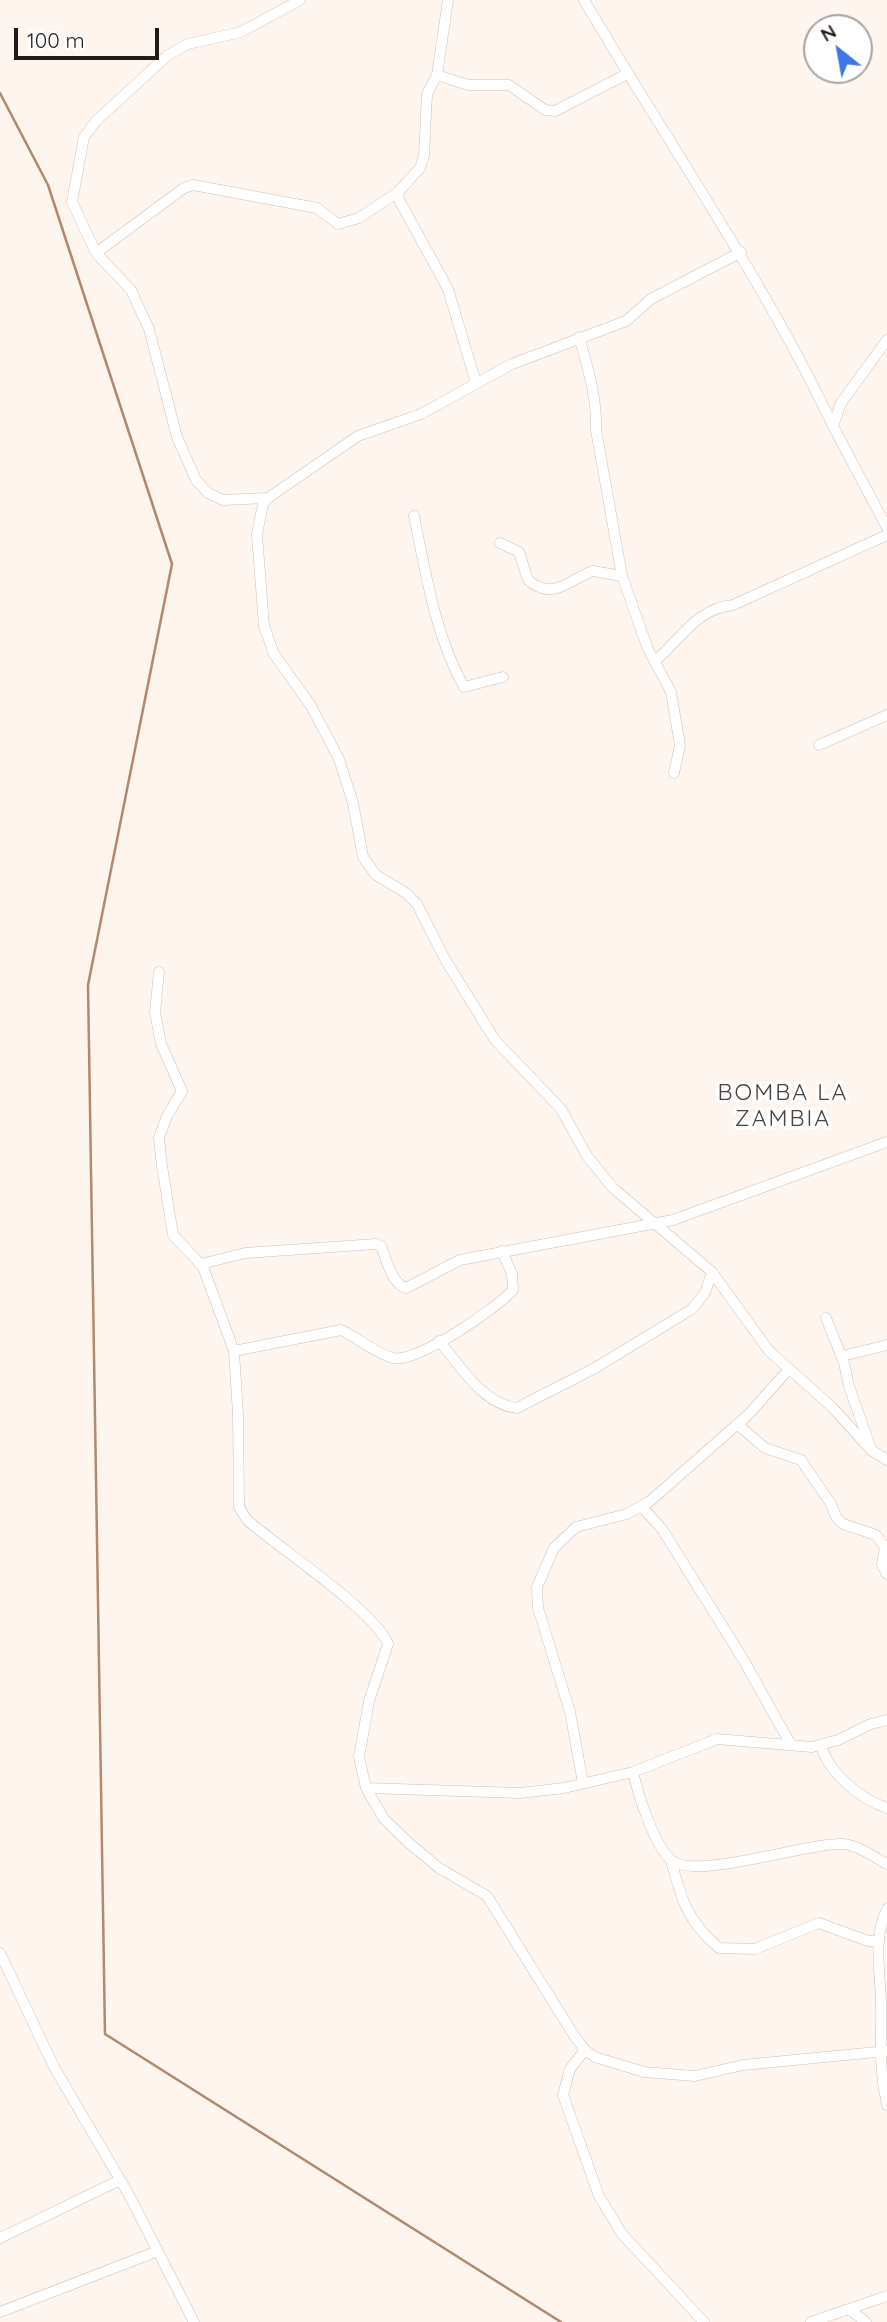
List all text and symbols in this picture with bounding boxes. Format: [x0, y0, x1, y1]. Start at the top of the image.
scale bar [18, 14, 163, 58]
north arrow [803, 14, 873, 84]
text: N [816, 19, 840, 47]
text: 100 m [27, 27, 85, 53]
district label: BOMBA LA ZAMBIA [719, 1079, 847, 1133]

